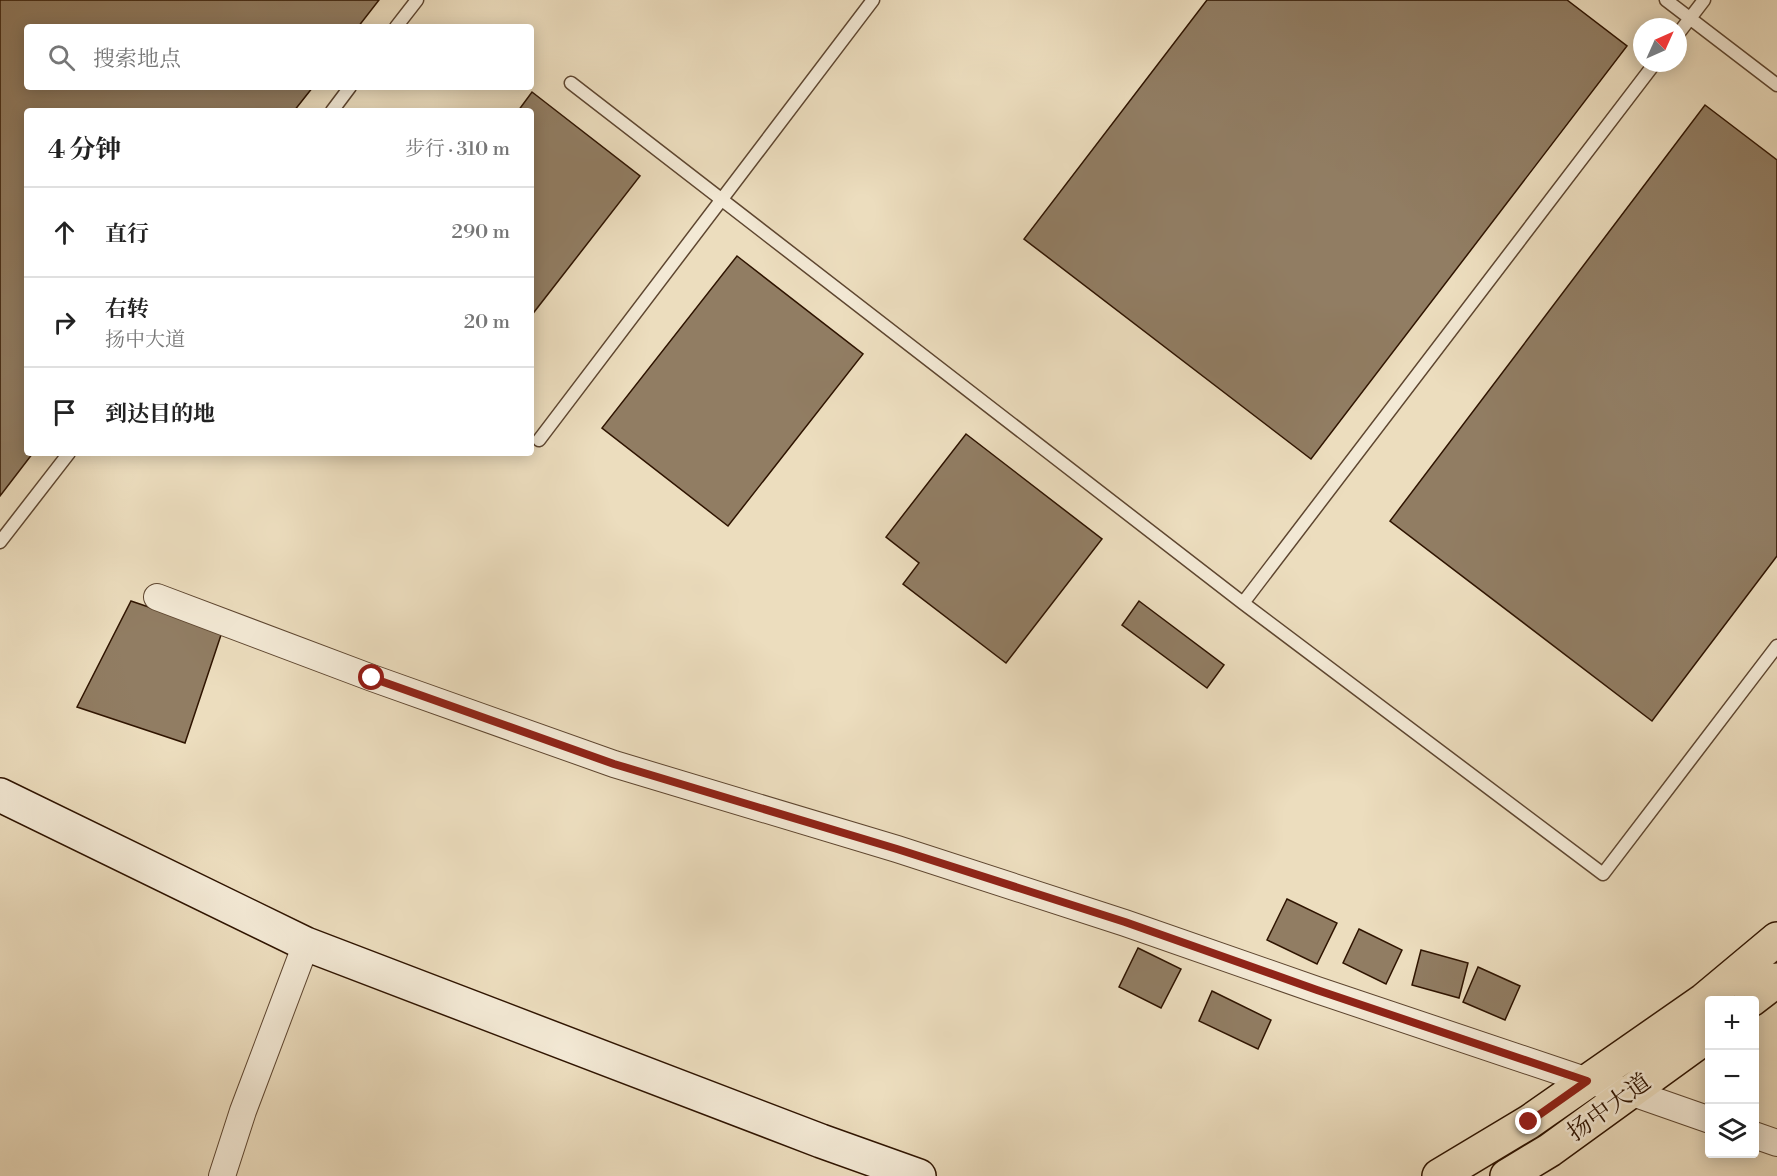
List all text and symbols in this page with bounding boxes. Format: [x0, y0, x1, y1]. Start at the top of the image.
north arrow [1633, 18, 1687, 72]
search box [24, 24, 534, 90]
icon: search [45, 41, 78, 74]
text: 搜索地点 [93, 46, 181, 73]
text: 4 分钟 [48, 134, 122, 166]
text: 步行 · 310 m [405, 137, 510, 162]
icon: ahead [48, 216, 81, 249]
text: 290 m [452, 220, 510, 245]
text: 直行 [105, 221, 149, 248]
text: 右转 [105, 296, 149, 323]
icon: right [48, 306, 81, 339]
text: 20 m [464, 310, 510, 335]
text: 扬中大道 [105, 328, 185, 353]
icon: arrive [48, 396, 81, 429]
text: 到达目的地 [105, 401, 215, 428]
route start [358, 664, 384, 690]
map controls [1705, 996, 1759, 1158]
button: + [1705, 996, 1759, 1050]
button: − [1705, 1050, 1759, 1104]
street label: 扬中大道 [1562, 1067, 1657, 1148]
button: layers [1705, 1104, 1759, 1158]
route end [1515, 1108, 1541, 1134]

